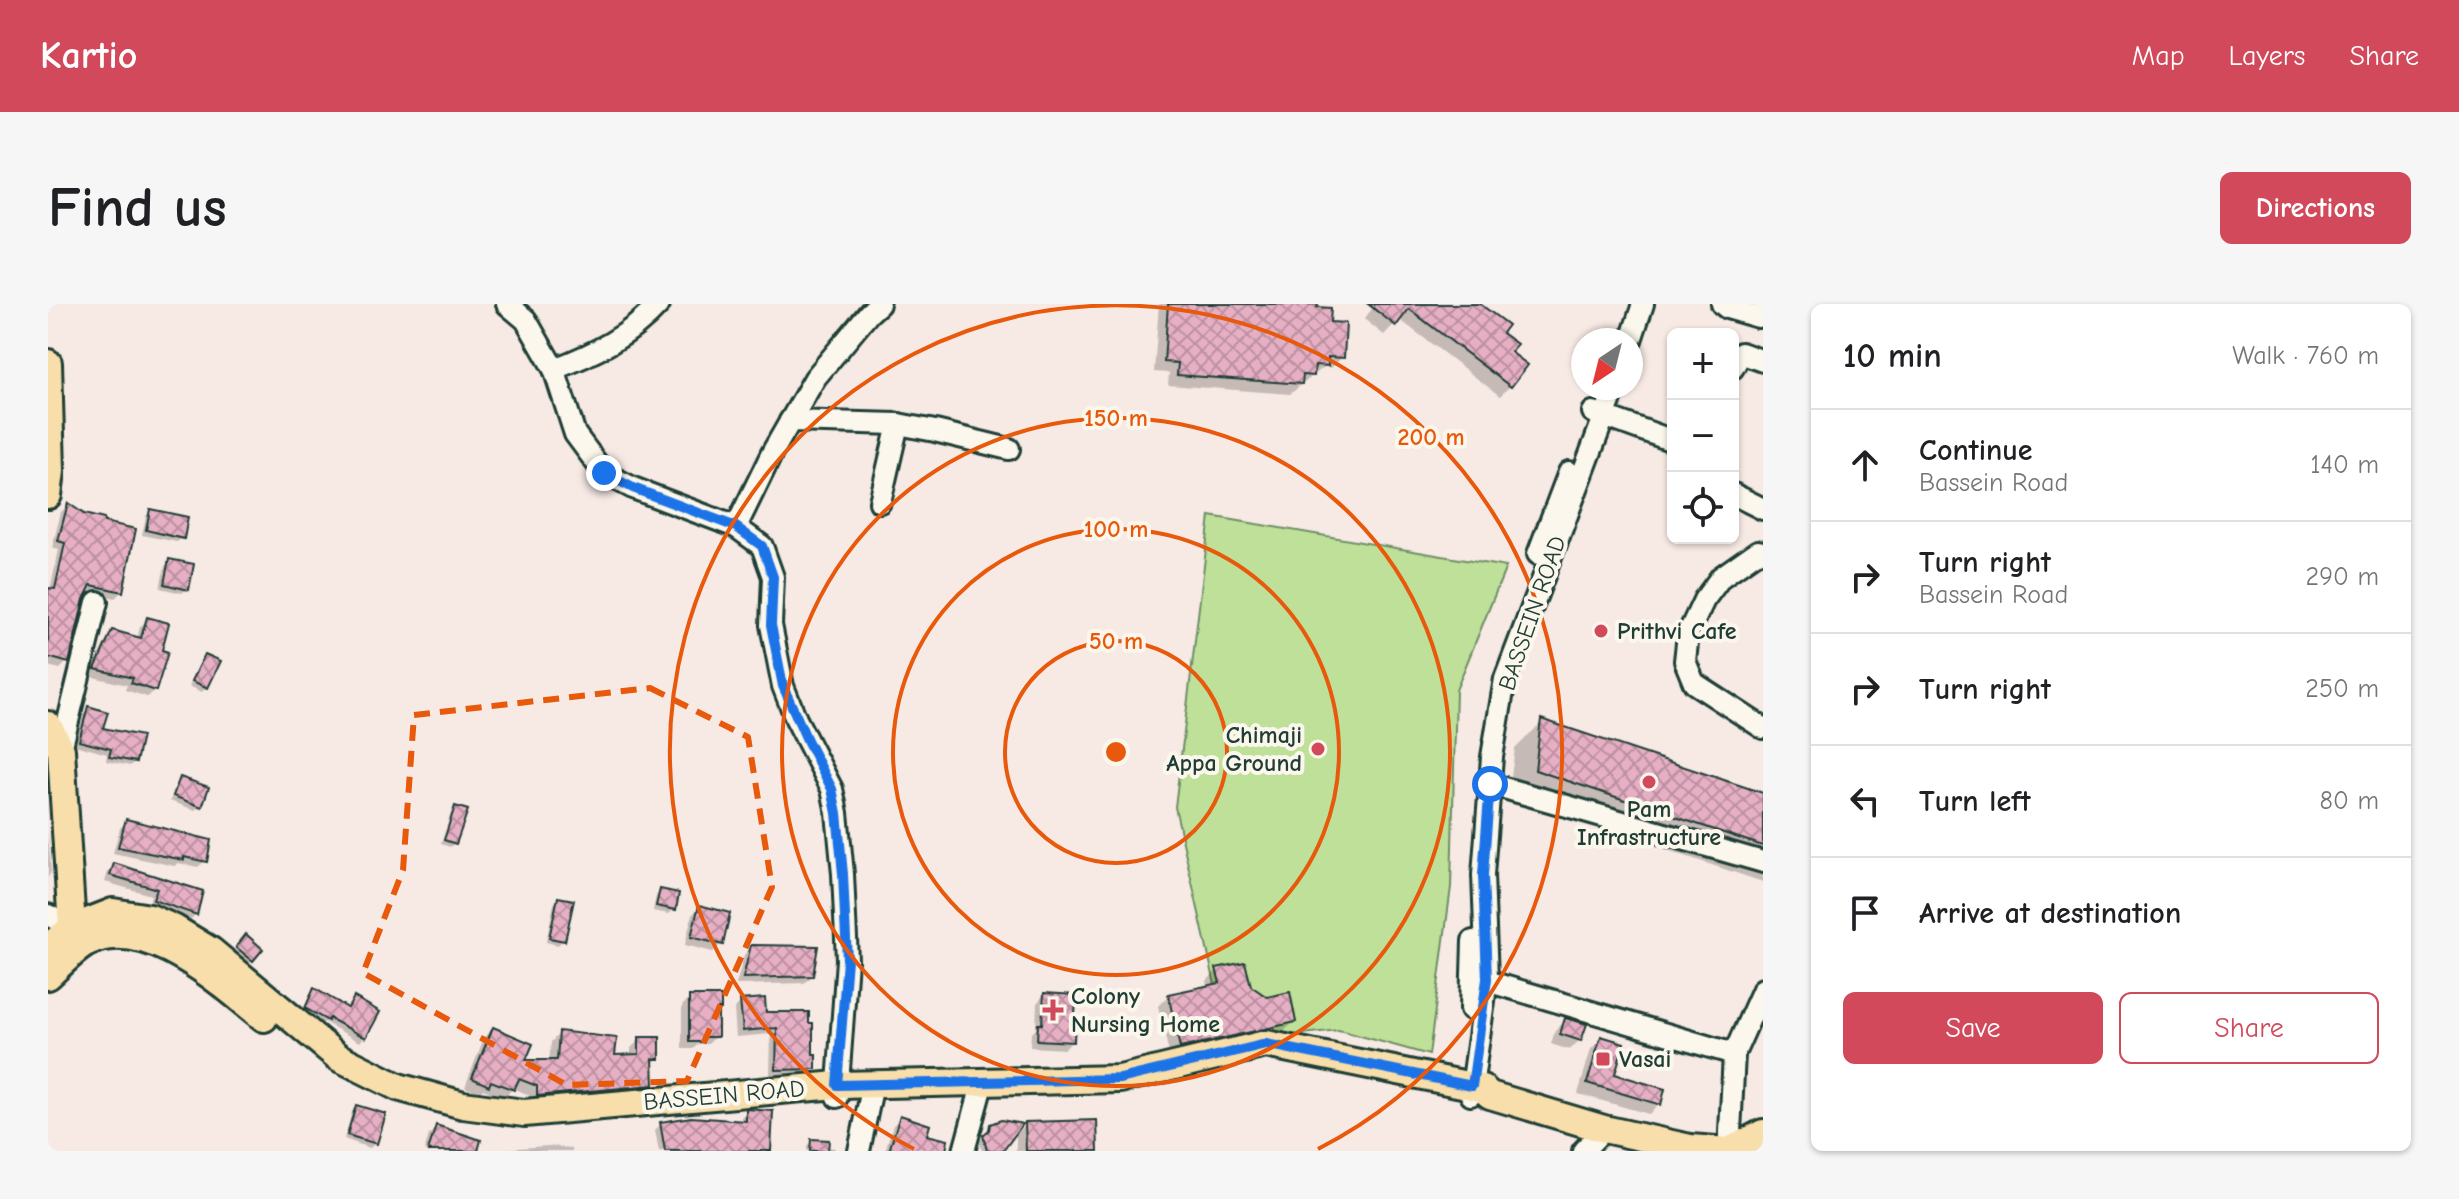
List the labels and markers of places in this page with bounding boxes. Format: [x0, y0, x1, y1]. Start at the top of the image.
place label: Prithvi Cafe [1617, 617, 1737, 645]
marker: Prithvi Cafe [1592, 622, 1610, 640]
place label: Chimaji Appa Ground [1166, 721, 1302, 777]
centre of rings [1102, 738, 1130, 766]
marker: Chimaji Appa Ground [1309, 740, 1327, 758]
marker: Pam Infrastructure [1640, 773, 1658, 791]
place label: Pam Infrastructure [1577, 795, 1721, 851]
place label: Colony Nursing Home [1071, 982, 1220, 1038]
marker: Colony Nursing Home [1042, 999, 1064, 1021]
place label: Vasai [1619, 1045, 1671, 1073]
marker: Vasai [1594, 1050, 1612, 1068]

